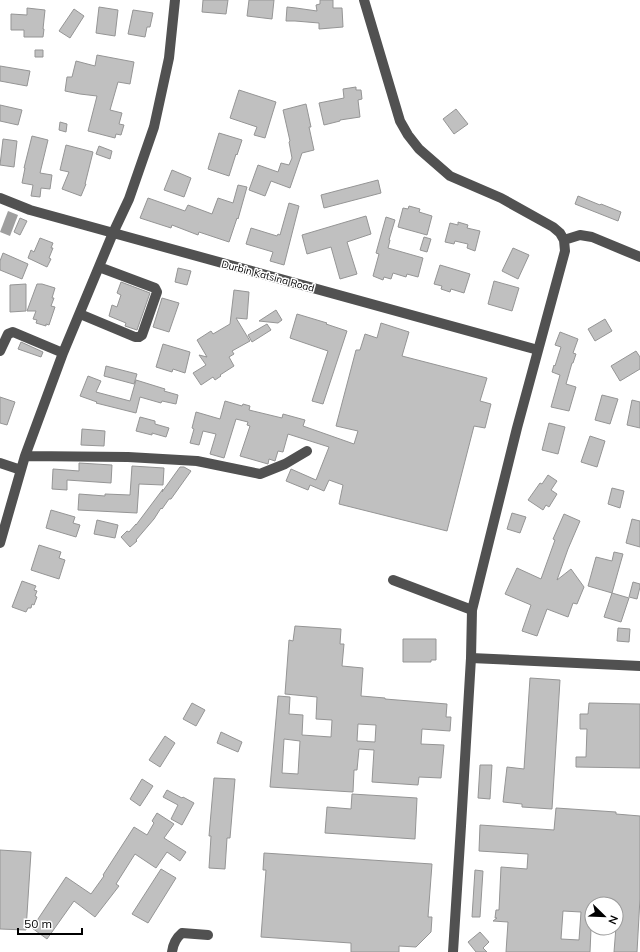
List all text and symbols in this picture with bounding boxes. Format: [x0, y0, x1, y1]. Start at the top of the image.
street label: Durbin Katsina Road [220, 257, 316, 295]
north arrow [584, 896, 624, 936]
scale bar [18, 910, 82, 936]
text: N [605, 913, 621, 926]
text: 50 m [24, 916, 52, 931]

